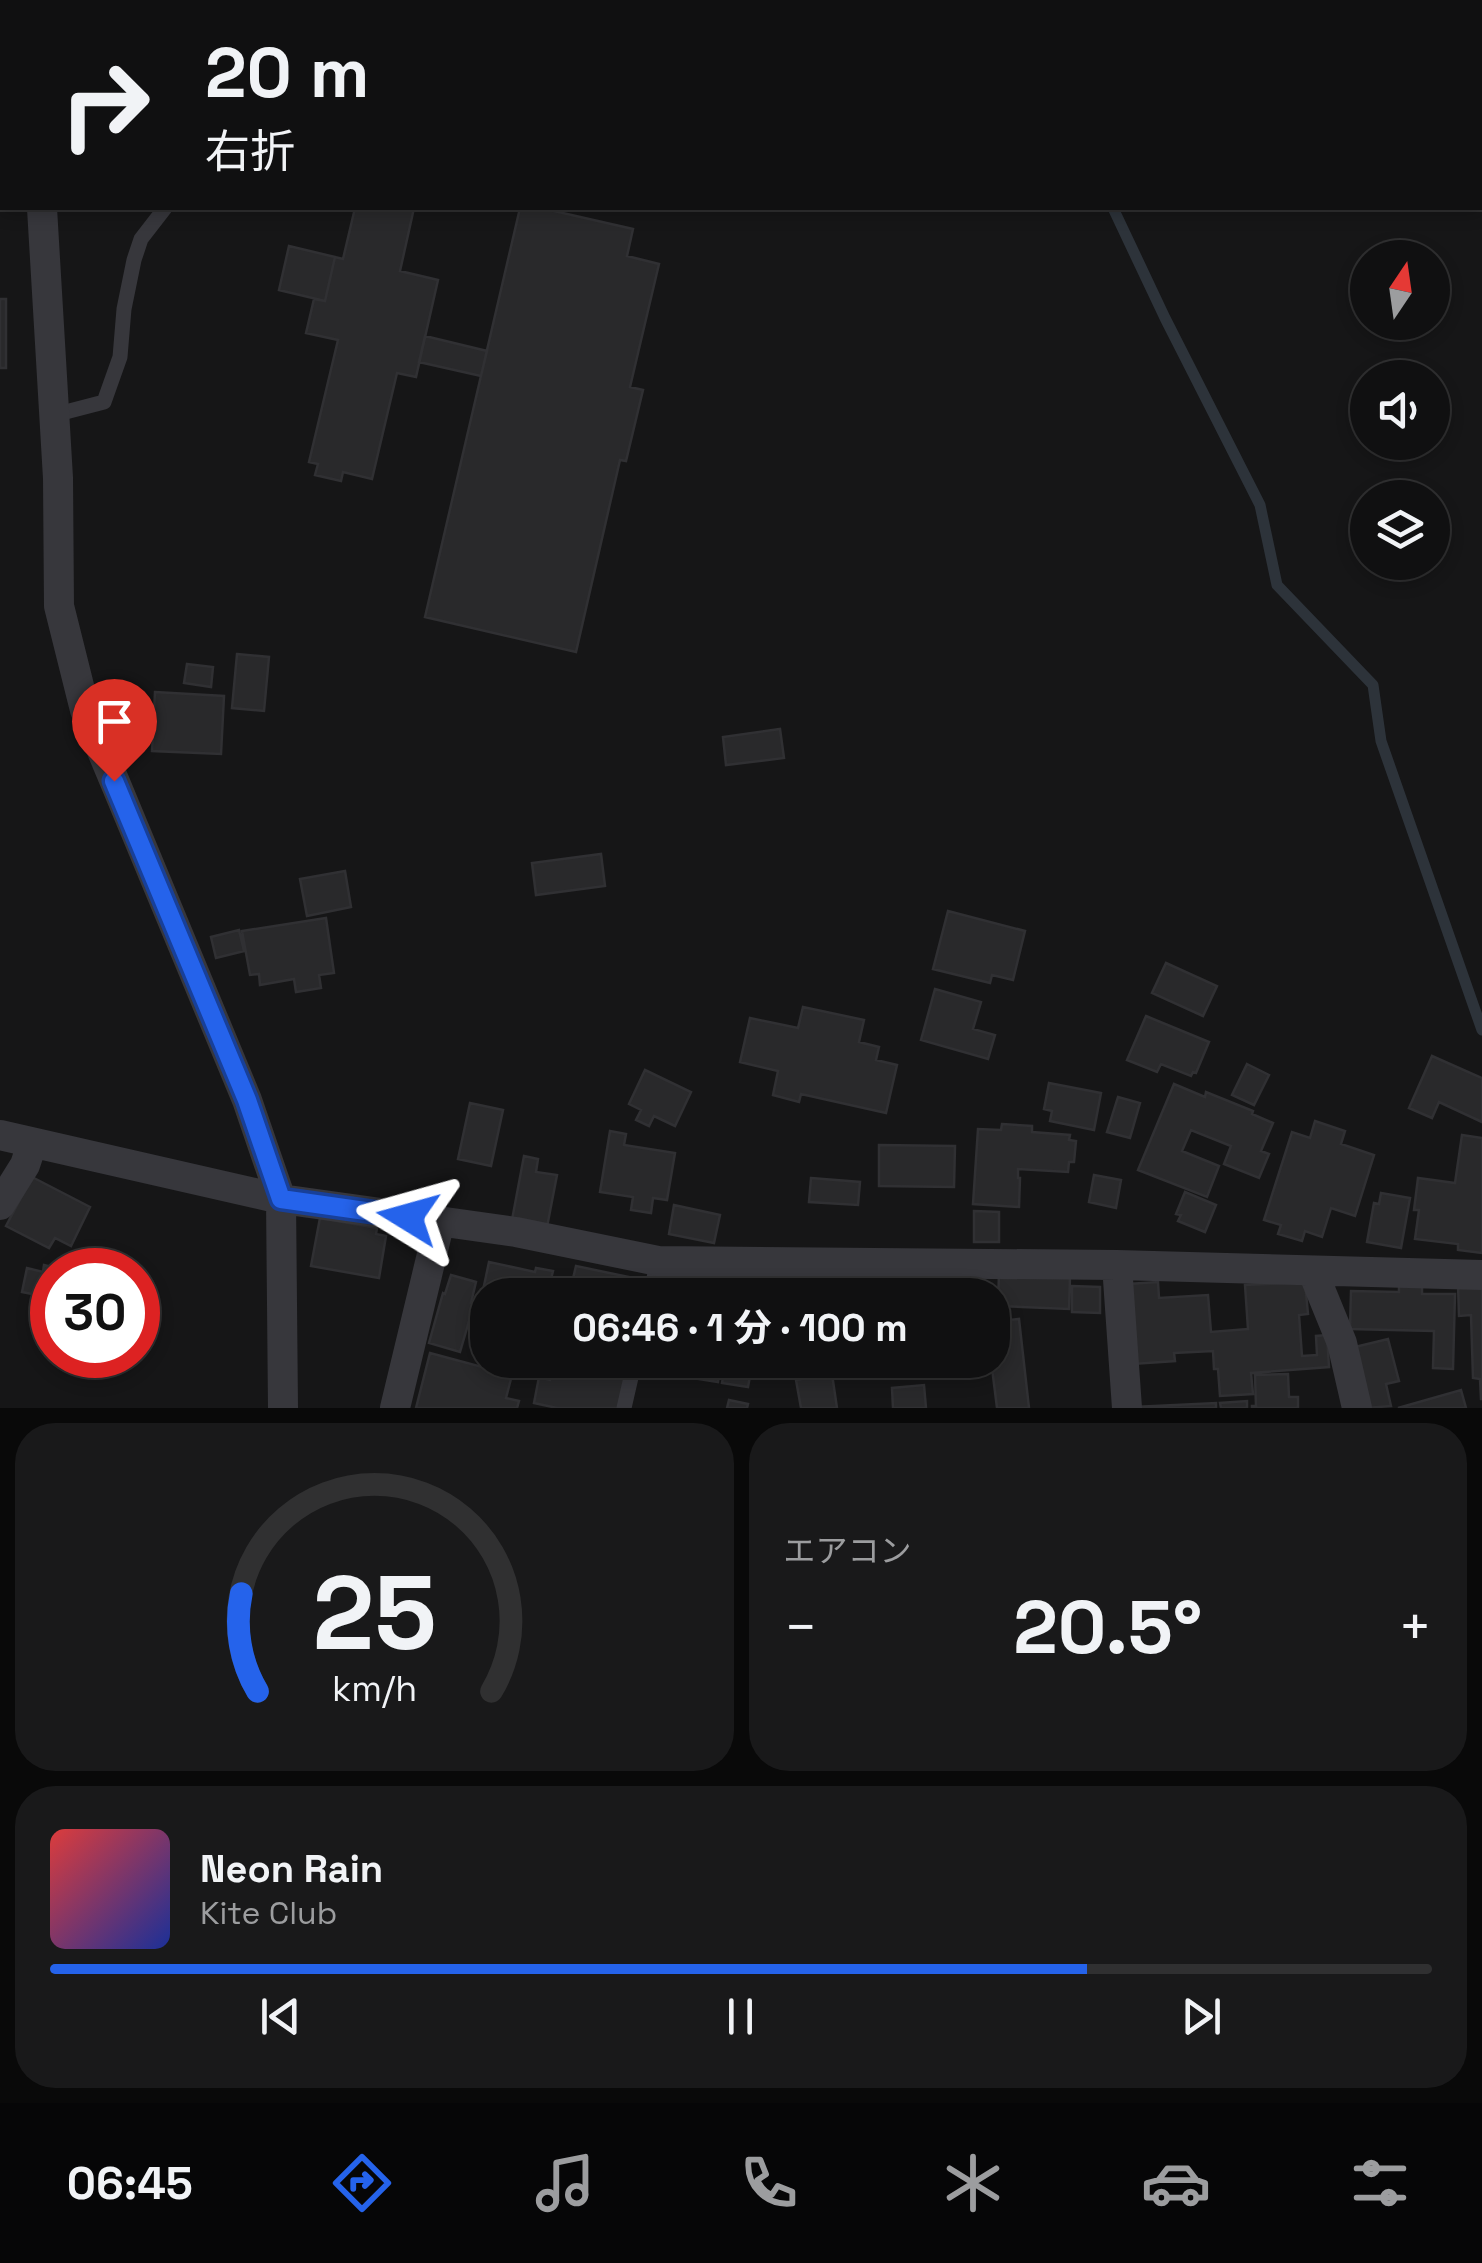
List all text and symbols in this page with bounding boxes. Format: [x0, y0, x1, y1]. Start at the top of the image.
text: 20 m [205, 28, 370, 117]
icon: right [40, 40, 170, 170]
text: 右折 [205, 123, 295, 180]
north arrow [1350, 240, 1450, 340]
map controls [1350, 240, 1450, 580]
button: sound [1350, 360, 1450, 460]
button: layers [1350, 480, 1450, 580]
pin [72, 679, 157, 782]
icon: arrive [87, 694, 142, 749]
position arrow [356, 1165, 460, 1269]
speed limit sign: 30 [30, 1248, 160, 1378]
text: 06:46 · 1 分 · 100 m [572, 1304, 908, 1352]
text: エアコン [784, 1531, 912, 1571]
text: 25 [312, 1547, 436, 1679]
text: 20.5° [1013, 1579, 1202, 1675]
text: − [784, 1592, 818, 1662]
text: + [1398, 1592, 1432, 1662]
text: km/h [332, 1666, 417, 1711]
text: Neon Rain [200, 1845, 383, 1893]
text: Kite Club [200, 1893, 337, 1933]
icon: previous [253, 1989, 308, 2044]
icon: pause [713, 1989, 768, 2044]
icon: next [1174, 1989, 1229, 2044]
icon: directions [327, 2148, 397, 2218]
icon: music [530, 2148, 600, 2218]
icon: phone [734, 2148, 804, 2218]
icon: climate [938, 2148, 1008, 2218]
icon: car [1141, 2148, 1211, 2218]
icon: filters [1345, 2148, 1415, 2218]
text: 06:45 [67, 2155, 193, 2212]

